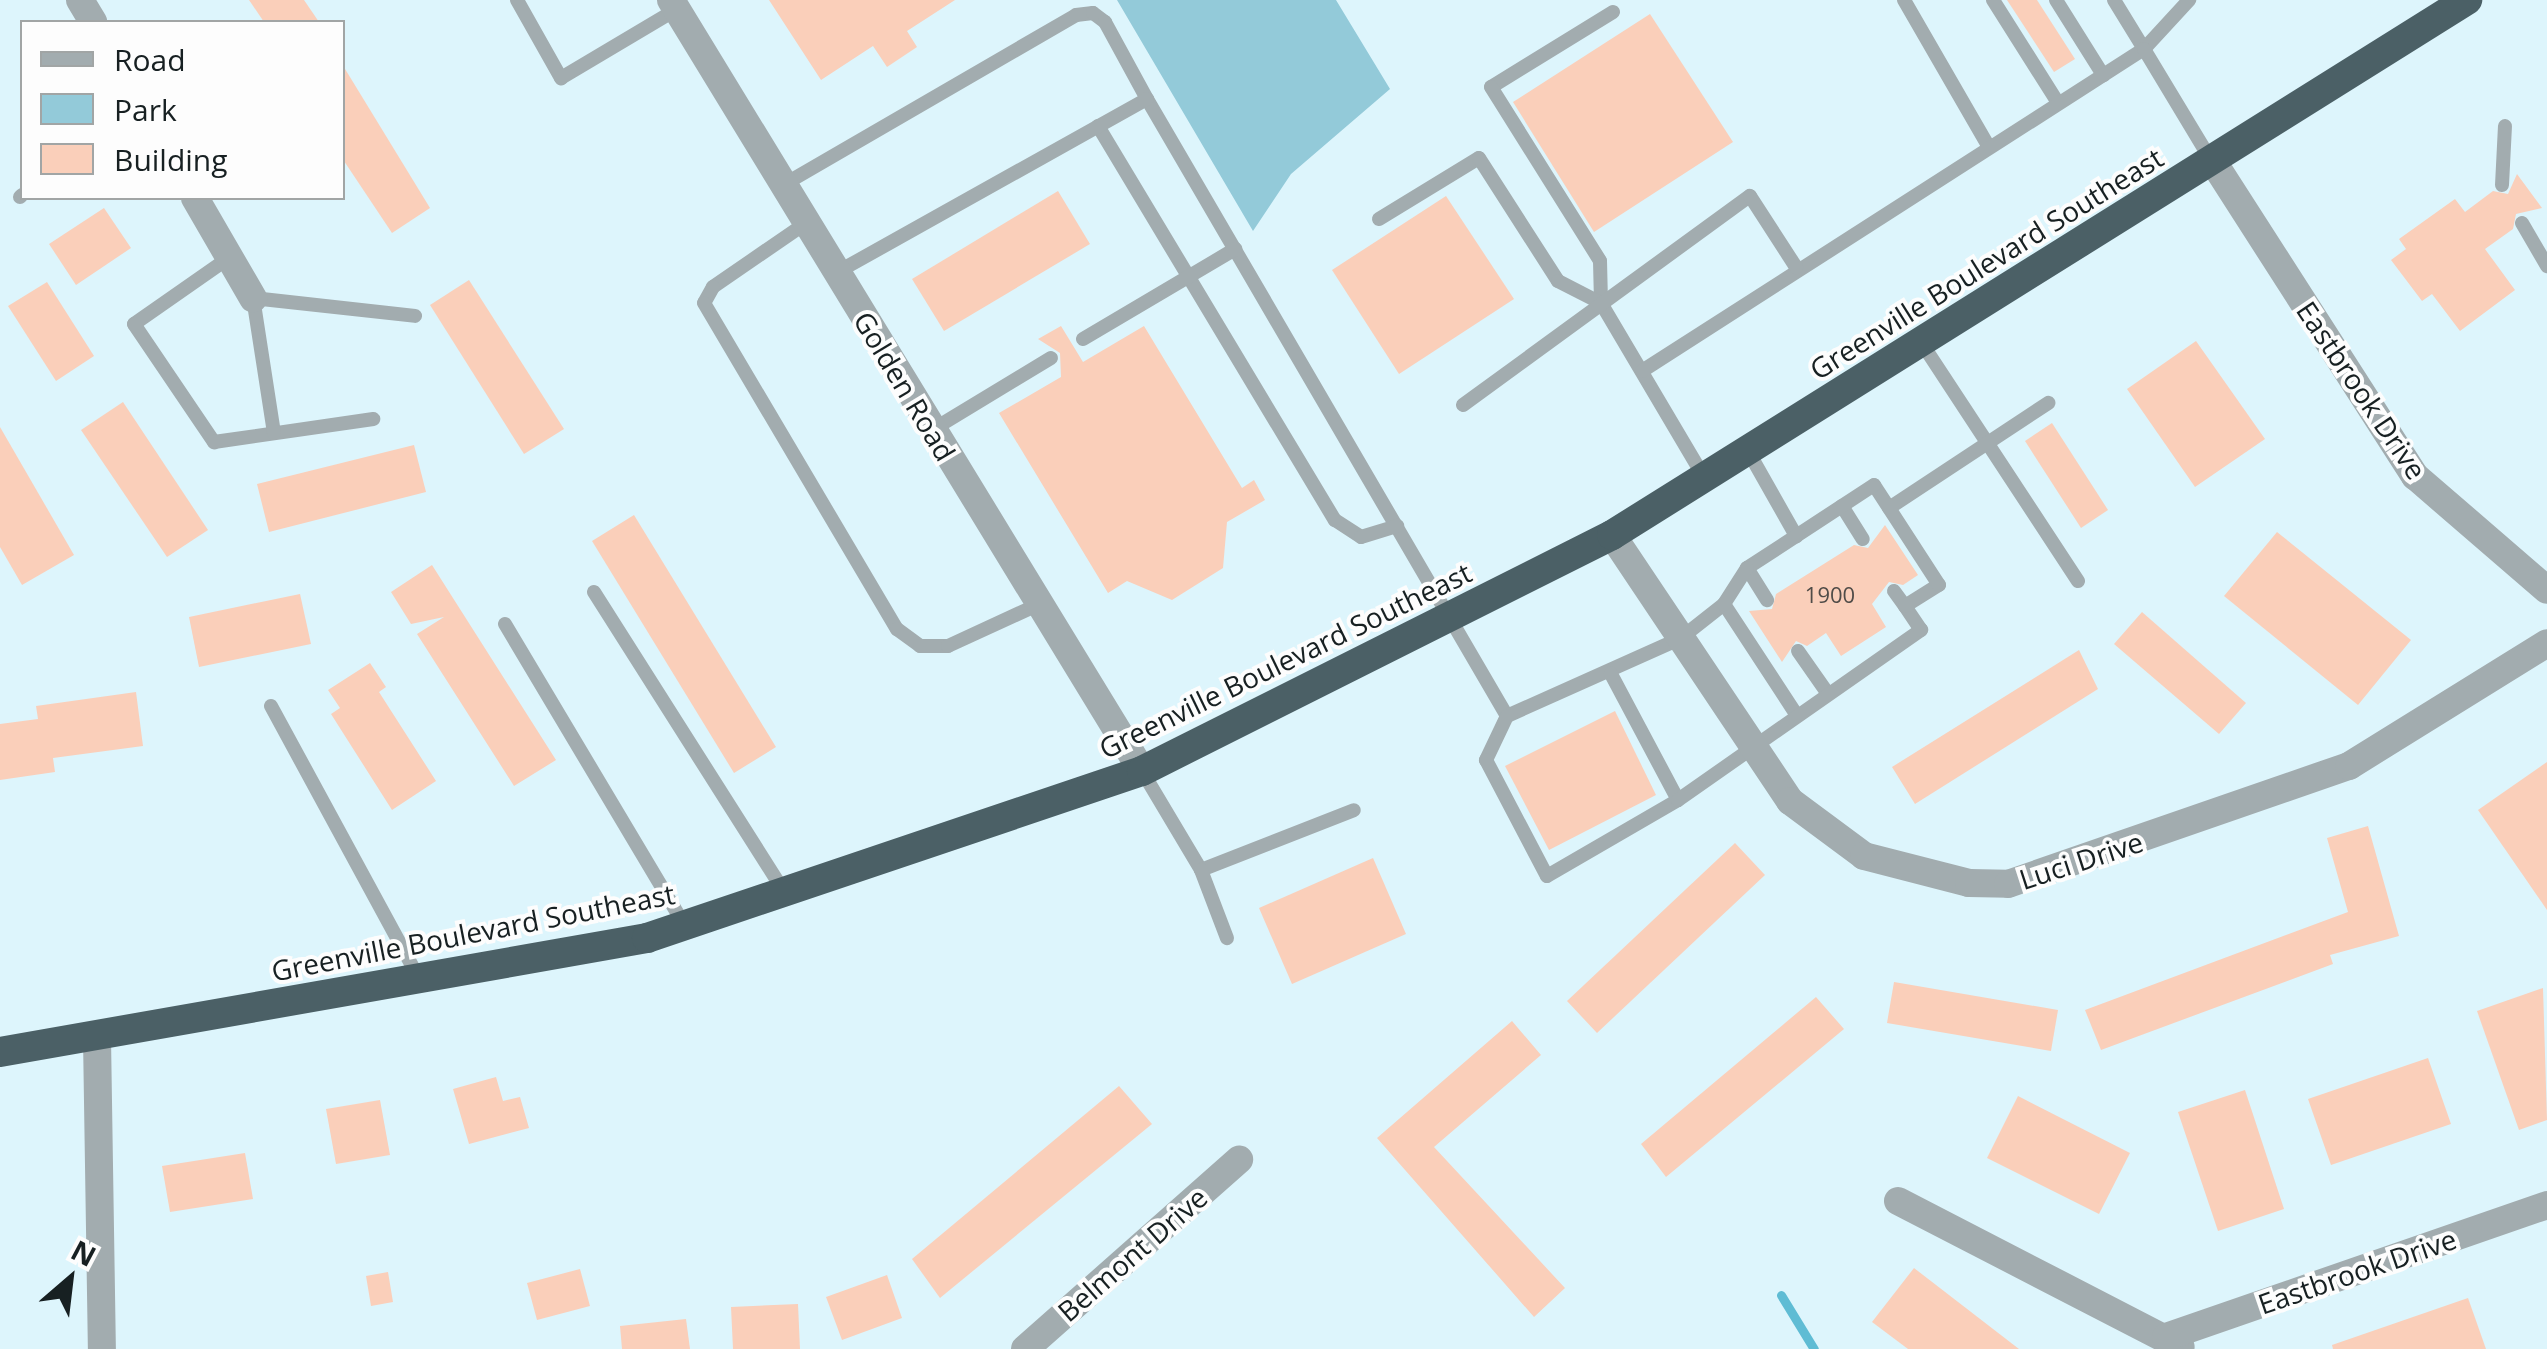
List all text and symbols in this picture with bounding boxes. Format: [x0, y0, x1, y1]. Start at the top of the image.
legend [20, 20, 345, 200]
text: Road [114, 39, 186, 80]
text: Park [114, 89, 177, 130]
text: Building [114, 139, 228, 180]
street label: Greenville Boulevard Southeast [1803, 140, 2169, 386]
street label: Eastbrook Drive [2290, 295, 2434, 485]
street label: Golden Road [847, 305, 963, 467]
street label: Greenville Boulevard Southeast [1093, 555, 1477, 765]
house number: 1900 [1805, 582, 1855, 608]
street label: Luci Drive [2015, 824, 2147, 896]
street label: Greenville Boulevard Southeast [269, 876, 677, 988]
street label: Belmont Drive [1051, 1180, 1213, 1328]
street label: Eastbrook Drive [2254, 1221, 2460, 1321]
north arrow [20, 1229, 120, 1329]
text: N [65, 1230, 103, 1275]

